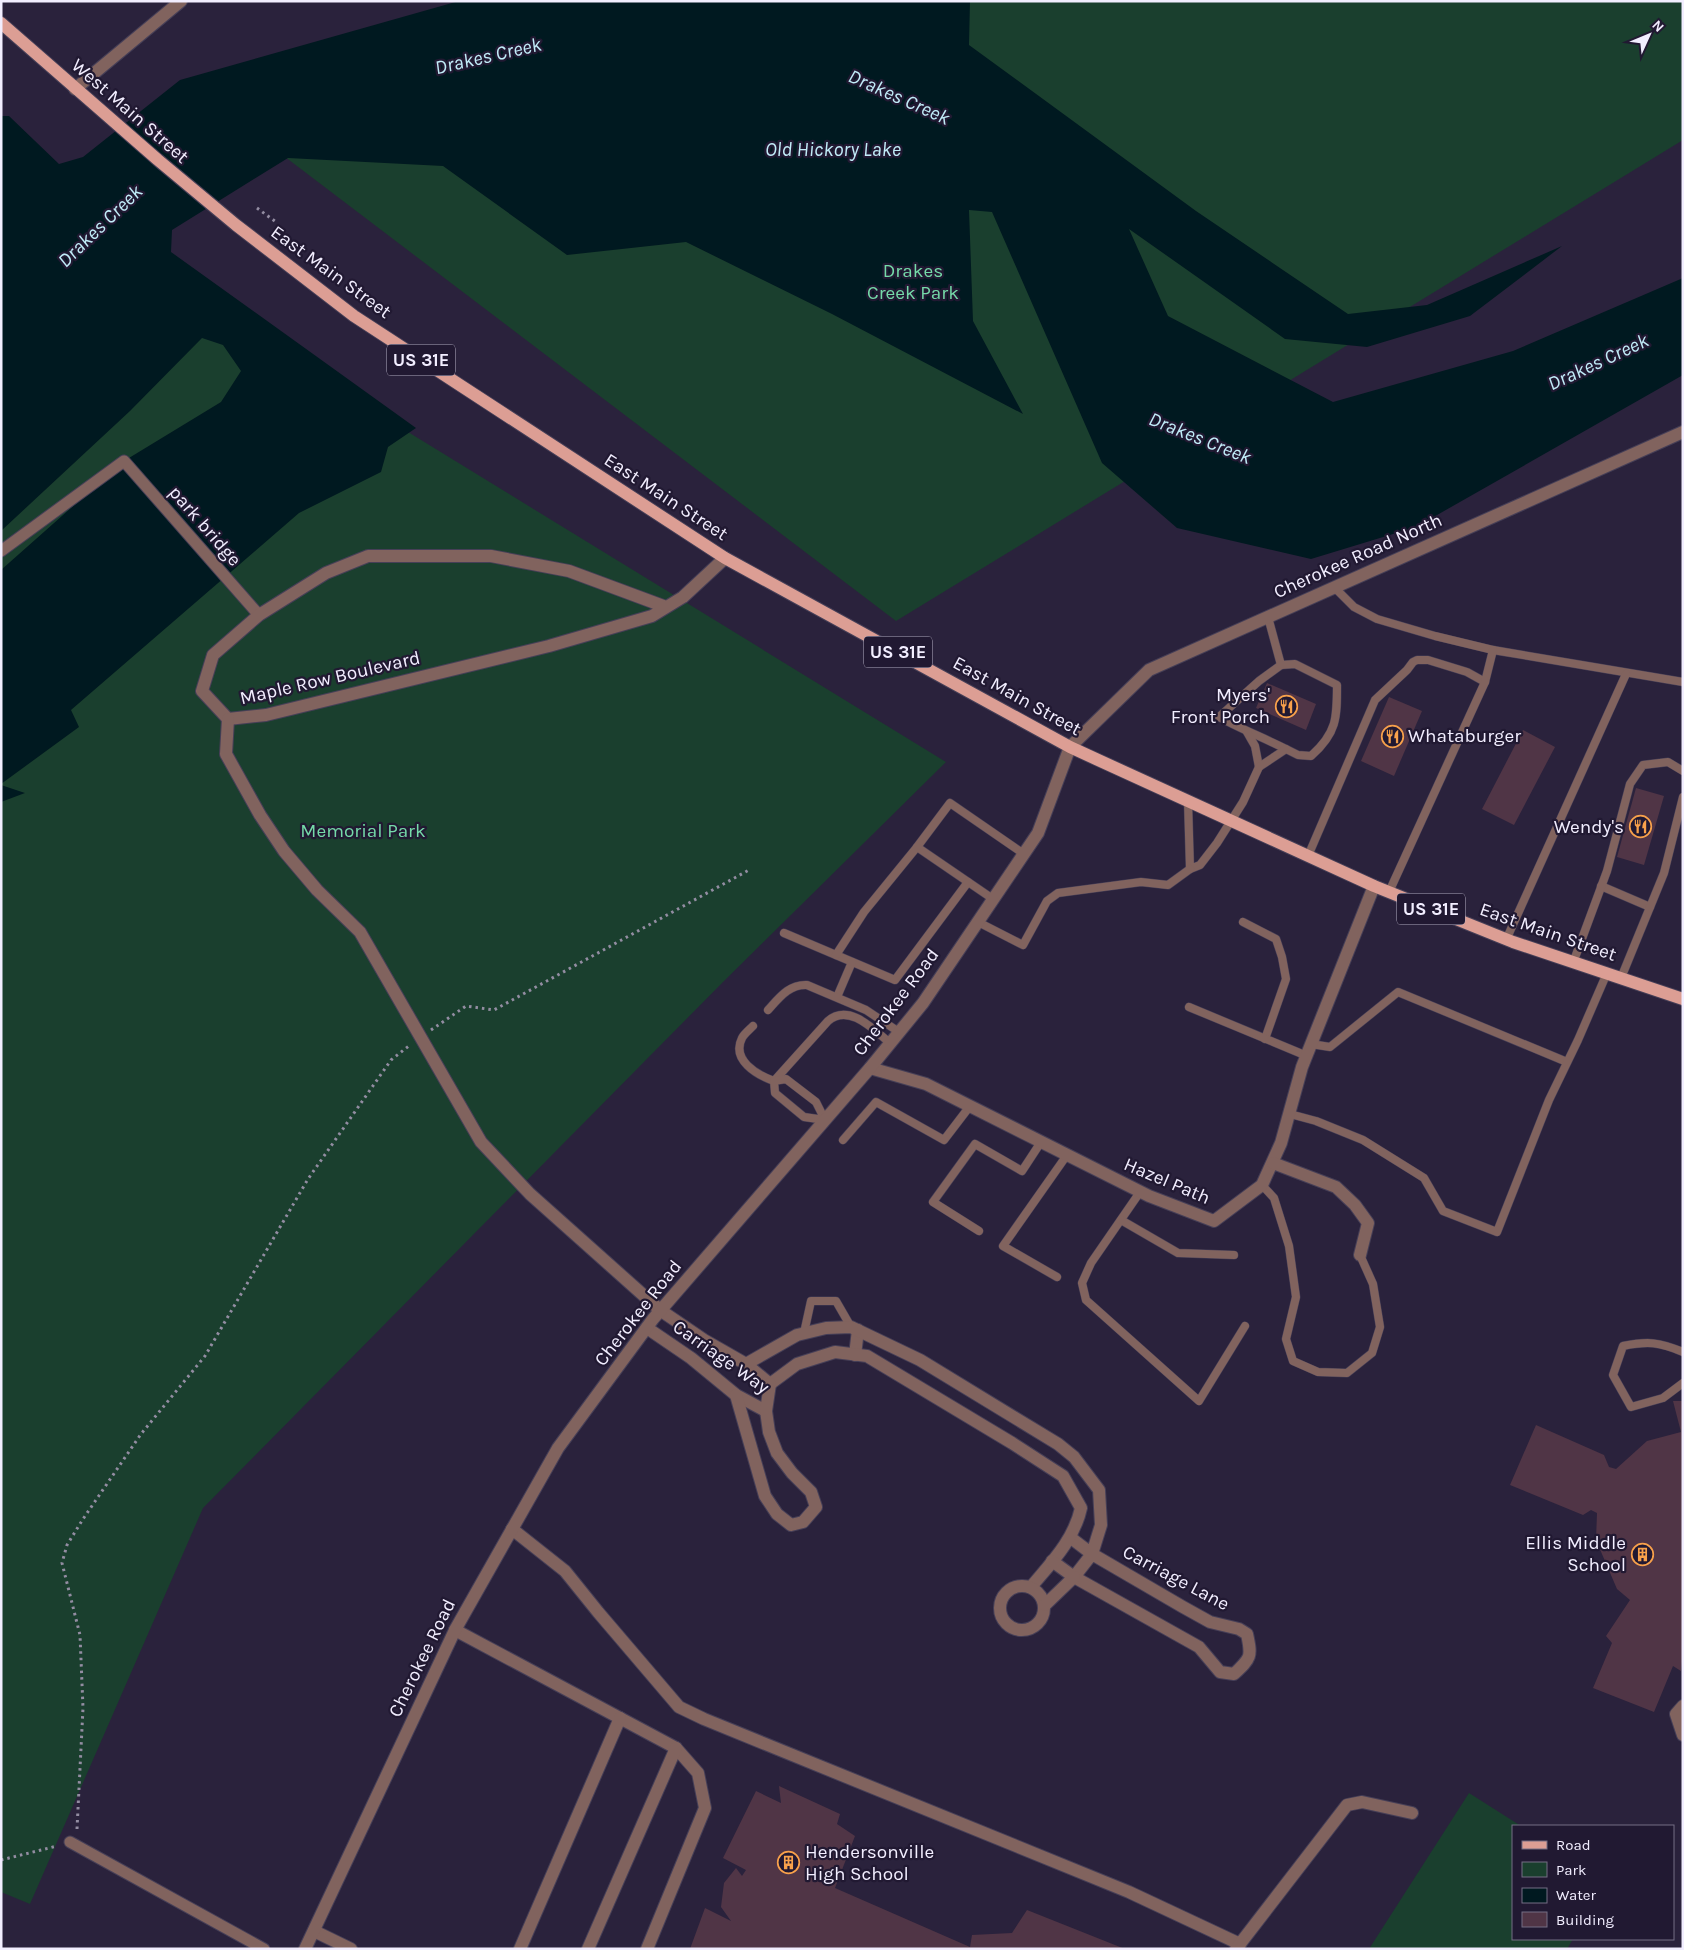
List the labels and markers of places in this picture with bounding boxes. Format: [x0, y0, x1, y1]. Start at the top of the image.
place label: Myers' Front Porch [1171, 684, 1270, 728]
restaurant icon: Myers' Front Porch [1274, 694, 1298, 718]
restaurant icon: Whataburger [1380, 724, 1404, 748]
place label: Whataburger [1408, 725, 1521, 747]
restaurant icon: Wendy's [1628, 815, 1652, 839]
place label: Wendy's [1554, 816, 1624, 838]
place label: Ellis Middle School [1525, 1532, 1626, 1576]
building icon: Ellis Middle School [1630, 1542, 1654, 1566]
place label: Hendersonville High School [805, 1841, 934, 1885]
building icon: Hendersonville High School [777, 1851, 801, 1875]

